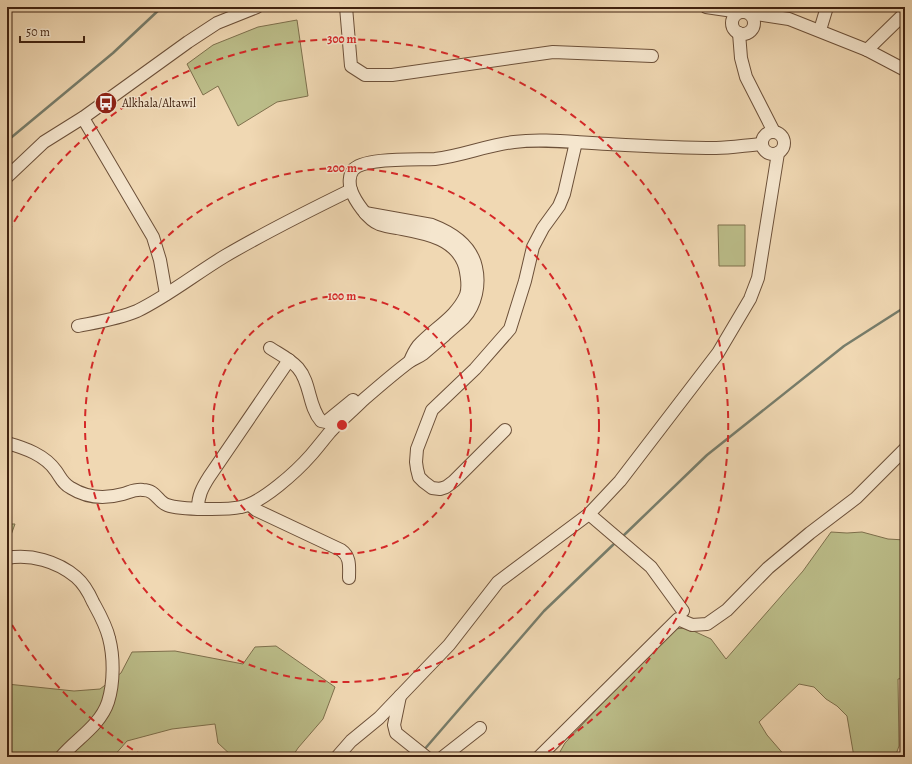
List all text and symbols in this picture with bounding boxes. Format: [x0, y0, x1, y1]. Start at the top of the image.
scale bar [20, 18, 84, 44]
text: 50 m [26, 24, 50, 40]
text: 300 m [327, 31, 357, 47]
bus stop icon: Alkhala/Altawil [93, 90, 119, 116]
place label: Alkhala/Altawil [121, 95, 196, 111]
text: 200 m [327, 160, 357, 176]
text: 100 m [328, 288, 356, 304]
centre of rings [335, 418, 349, 432]

